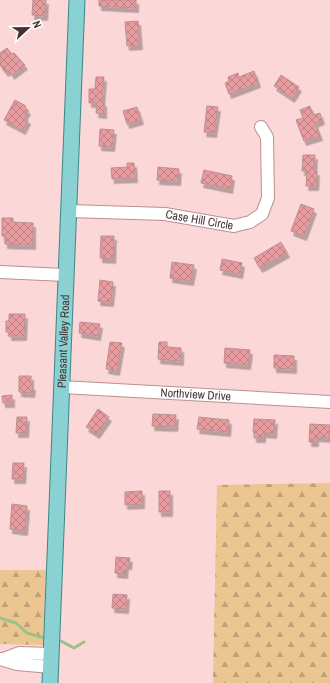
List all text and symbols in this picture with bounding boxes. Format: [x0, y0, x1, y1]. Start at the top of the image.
north arrow [8, 8, 48, 48]
text: N [30, 19, 45, 30]
street label: Case Hill Circle [164, 206, 235, 234]
street label: Pleasant Valley Road [54, 294, 73, 388]
street label: Northview Drive [160, 385, 232, 404]

